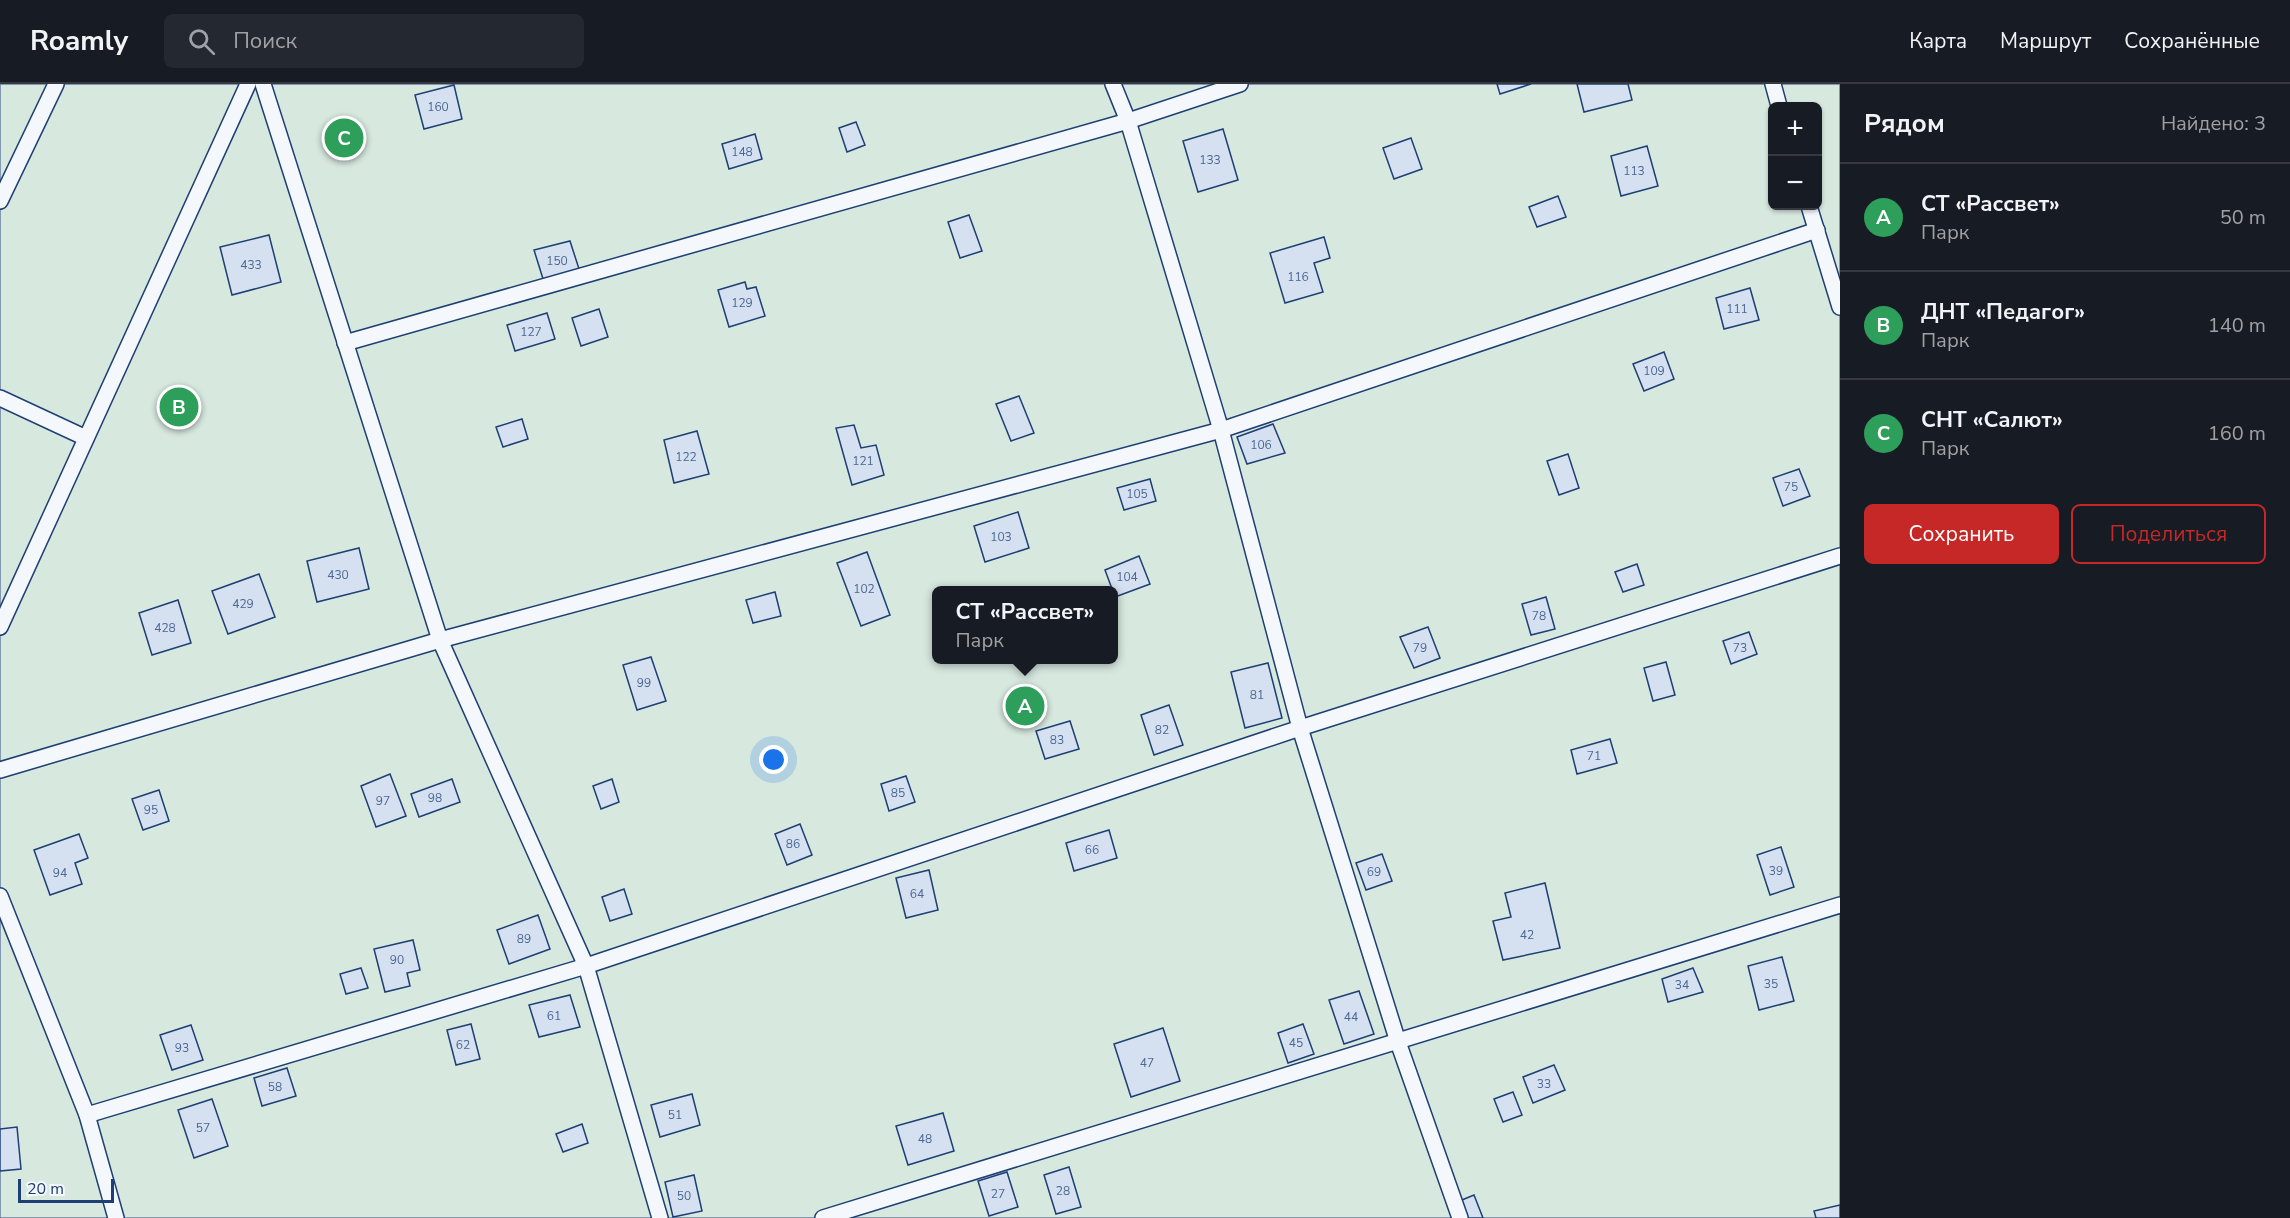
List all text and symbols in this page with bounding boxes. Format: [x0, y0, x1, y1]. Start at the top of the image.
search box [164, 14, 584, 68]
text: Roamly [30, 22, 128, 60]
icon: search [185, 25, 218, 58]
text: Поиск [233, 26, 297, 56]
text: Карта [1909, 27, 1967, 55]
text: Маршрут [2000, 27, 2091, 55]
text: Сохранённые [2124, 27, 2260, 55]
house number: 160 [427, 99, 449, 115]
map controls [1768, 102, 1822, 210]
button: + [1768, 102, 1822, 156]
text: Рядом [1864, 106, 1945, 141]
text: Найдено: 3 [2161, 110, 2266, 137]
pin: C [324, 116, 364, 160]
house number: 148 [731, 144, 753, 160]
house number: 133 [1199, 152, 1221, 168]
button: − [1768, 156, 1822, 210]
house number: 113 [1623, 163, 1645, 179]
text: СТ «Рассвет» [1921, 189, 2060, 219]
text: A [1876, 204, 1891, 231]
text: 50 m [2220, 204, 2266, 231]
text: Парк [1921, 219, 1969, 246]
house number: 150 [546, 253, 568, 269]
house number: 433 [240, 257, 262, 273]
house number: 116 [1287, 269, 1309, 285]
house number: 129 [731, 295, 753, 311]
text: ДНТ «Педагог» [1921, 297, 2085, 327]
house number: 111 [1726, 301, 1748, 317]
text: B [1877, 312, 1890, 339]
text: 140 m [2208, 312, 2266, 339]
house number: 127 [520, 324, 542, 340]
text: Парк [1921, 327, 1969, 354]
house number: 109 [1643, 363, 1665, 379]
pin: B [160, 384, 198, 430]
text: СНТ «Салют» [1921, 405, 2063, 435]
text: C [1877, 420, 1890, 447]
text: 160 m [2208, 420, 2266, 447]
text: Парк [1921, 435, 1969, 462]
house number: 106 [1250, 437, 1272, 453]
house number: 122 [675, 449, 697, 465]
house number: 121 [852, 453, 874, 469]
house number: 75 [1784, 479, 1798, 495]
house number: 105 [1126, 486, 1148, 502]
button: Сохранить [1864, 504, 2059, 564]
button: Поделиться [2071, 504, 2266, 564]
house number: 103 [990, 529, 1012, 545]
house number: 430 [327, 567, 349, 583]
house number: 104 [1116, 569, 1138, 585]
house number: 102 [853, 581, 875, 597]
popup [932, 586, 1118, 664]
house number: 429 [232, 596, 254, 612]
text: СТ «Рассвет» [956, 597, 1094, 627]
house number: 78 [1532, 608, 1546, 624]
house number: 428 [154, 620, 176, 636]
text: Парк [956, 627, 1004, 654]
house number: 79 [1413, 640, 1427, 656]
house number: 73 [1733, 640, 1747, 656]
house number: 99 [637, 675, 651, 691]
pin: A [1006, 684, 1044, 728]
house number: 81 [1250, 687, 1264, 703]
house number: 82 [1155, 722, 1169, 738]
house number: 83 [1050, 732, 1064, 748]
your location [759, 745, 788, 774]
house number: 71 [1587, 748, 1601, 764]
house number: 85 [891, 785, 905, 801]
house number: 98 [428, 790, 442, 806]
house number: 97 [376, 793, 390, 809]
house number: 95 [144, 802, 158, 818]
house number: 86 [786, 836, 800, 852]
house number: 66 [1085, 842, 1099, 858]
house number: 39 [1769, 863, 1783, 879]
house number: 69 [1367, 864, 1381, 880]
house number: 94 [53, 865, 67, 881]
house number: 64 [910, 886, 924, 902]
house number: 42 [1520, 927, 1534, 943]
house number: 89 [517, 931, 531, 947]
house number: 90 [390, 952, 404, 968]
house number: 35 [1764, 976, 1778, 992]
house number: 34 [1675, 977, 1689, 993]
house number: 61 [547, 1008, 561, 1024]
house number: 44 [1344, 1009, 1358, 1025]
house number: 45 [1289, 1035, 1303, 1051]
house number: 62 [456, 1037, 470, 1053]
house number: 93 [175, 1040, 189, 1056]
house number: 47 [1140, 1055, 1154, 1071]
house number: 33 [1537, 1076, 1551, 1092]
house number: 58 [268, 1079, 282, 1095]
house number: 51 [668, 1107, 682, 1123]
house number: 57 [196, 1120, 210, 1136]
house number: 48 [918, 1131, 932, 1147]
scale bar [18, 1176, 114, 1204]
text: 20 m [27, 1178, 64, 1200]
house number: 28 [1056, 1183, 1070, 1199]
house number: 27 [991, 1186, 1005, 1202]
house number: 50 [677, 1188, 691, 1204]

